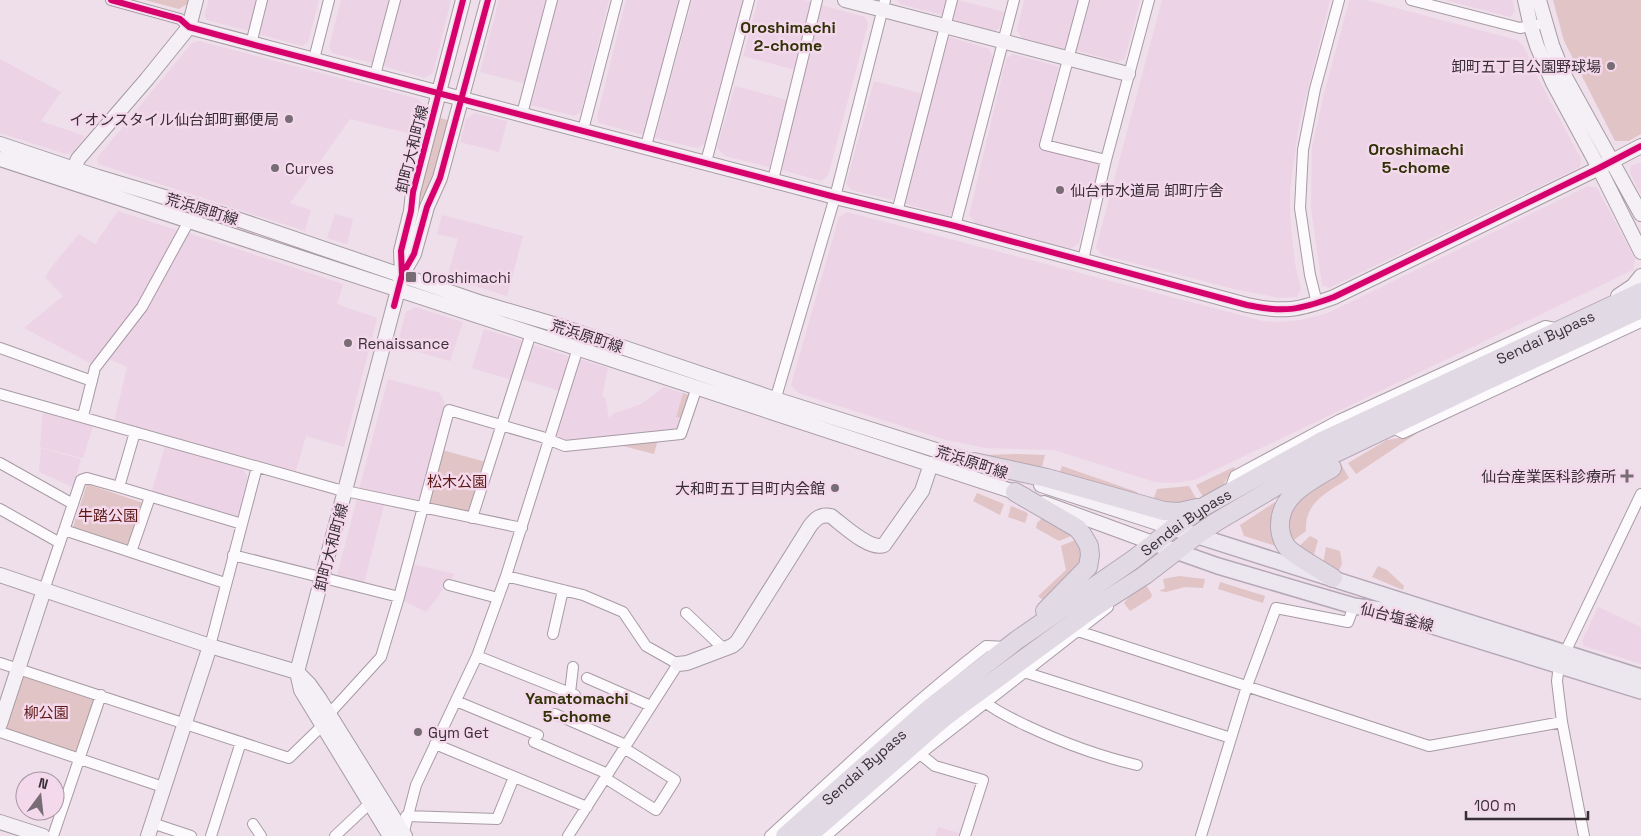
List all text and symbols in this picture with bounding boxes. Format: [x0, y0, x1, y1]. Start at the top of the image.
district label: Oroshimachi 2-chome [740, 17, 836, 56]
place label: 卸町五丁目公園野球場 [1451, 57, 1601, 76]
marker: 卸町五丁目公園野球場 [1605, 60, 1617, 72]
street label: 卸町大和町線 [392, 103, 432, 195]
place label: イオンスタイル仙台卸町郵便局 [69, 110, 279, 129]
marker: イオンスタイル仙台卸町郵便局 [283, 113, 295, 125]
district label: Oroshimachi 5-chome [1368, 139, 1464, 178]
place label: Curves [285, 159, 334, 178]
marker: Curves [269, 162, 281, 174]
place label: 仙台市水道局 卸町庁舎 [1070, 181, 1224, 200]
marker: 仙台市水道局 卸町庁舎 [1054, 184, 1066, 196]
street label: 荒浜原町線 [163, 189, 241, 229]
place label: Oroshimachi [422, 268, 511, 287]
marker: Oroshimachi [404, 270, 418, 284]
street label: Sendai Bypass [1493, 306, 1597, 368]
street label: 荒浜原町線 [548, 315, 626, 357]
place label: Renaissance [358, 334, 449, 353]
marker: Renaissance [342, 337, 354, 349]
street label: 荒浜原町線 [933, 441, 1011, 483]
place label: 仙台産業医科診療所 [1481, 467, 1616, 486]
marker: 仙台産業医科診療所 [1620, 469, 1634, 483]
park label: 松木公園 [427, 472, 487, 491]
place label: 大和町五丁目町内会館 [675, 479, 825, 498]
marker: 大和町五丁目町内会館 [829, 482, 841, 494]
street label: Sendai Bypass [1136, 484, 1234, 560]
street label: 卸町大和町線 [310, 501, 352, 593]
park label: 牛踏公園 [78, 506, 138, 525]
street label: 仙台塩釜線 [1358, 599, 1436, 635]
district label: Yamatomachi 5-chome [525, 688, 629, 727]
park label: 柳公園 [23, 703, 69, 722]
place label: Gym Get [428, 723, 489, 742]
street label: Sendai Bypass [818, 724, 910, 809]
marker: Gym Get [412, 726, 424, 738]
north arrow [15, 771, 65, 821]
text: N [36, 774, 50, 793]
scale bar [1466, 788, 1588, 820]
text: 100 m [1474, 796, 1516, 815]

